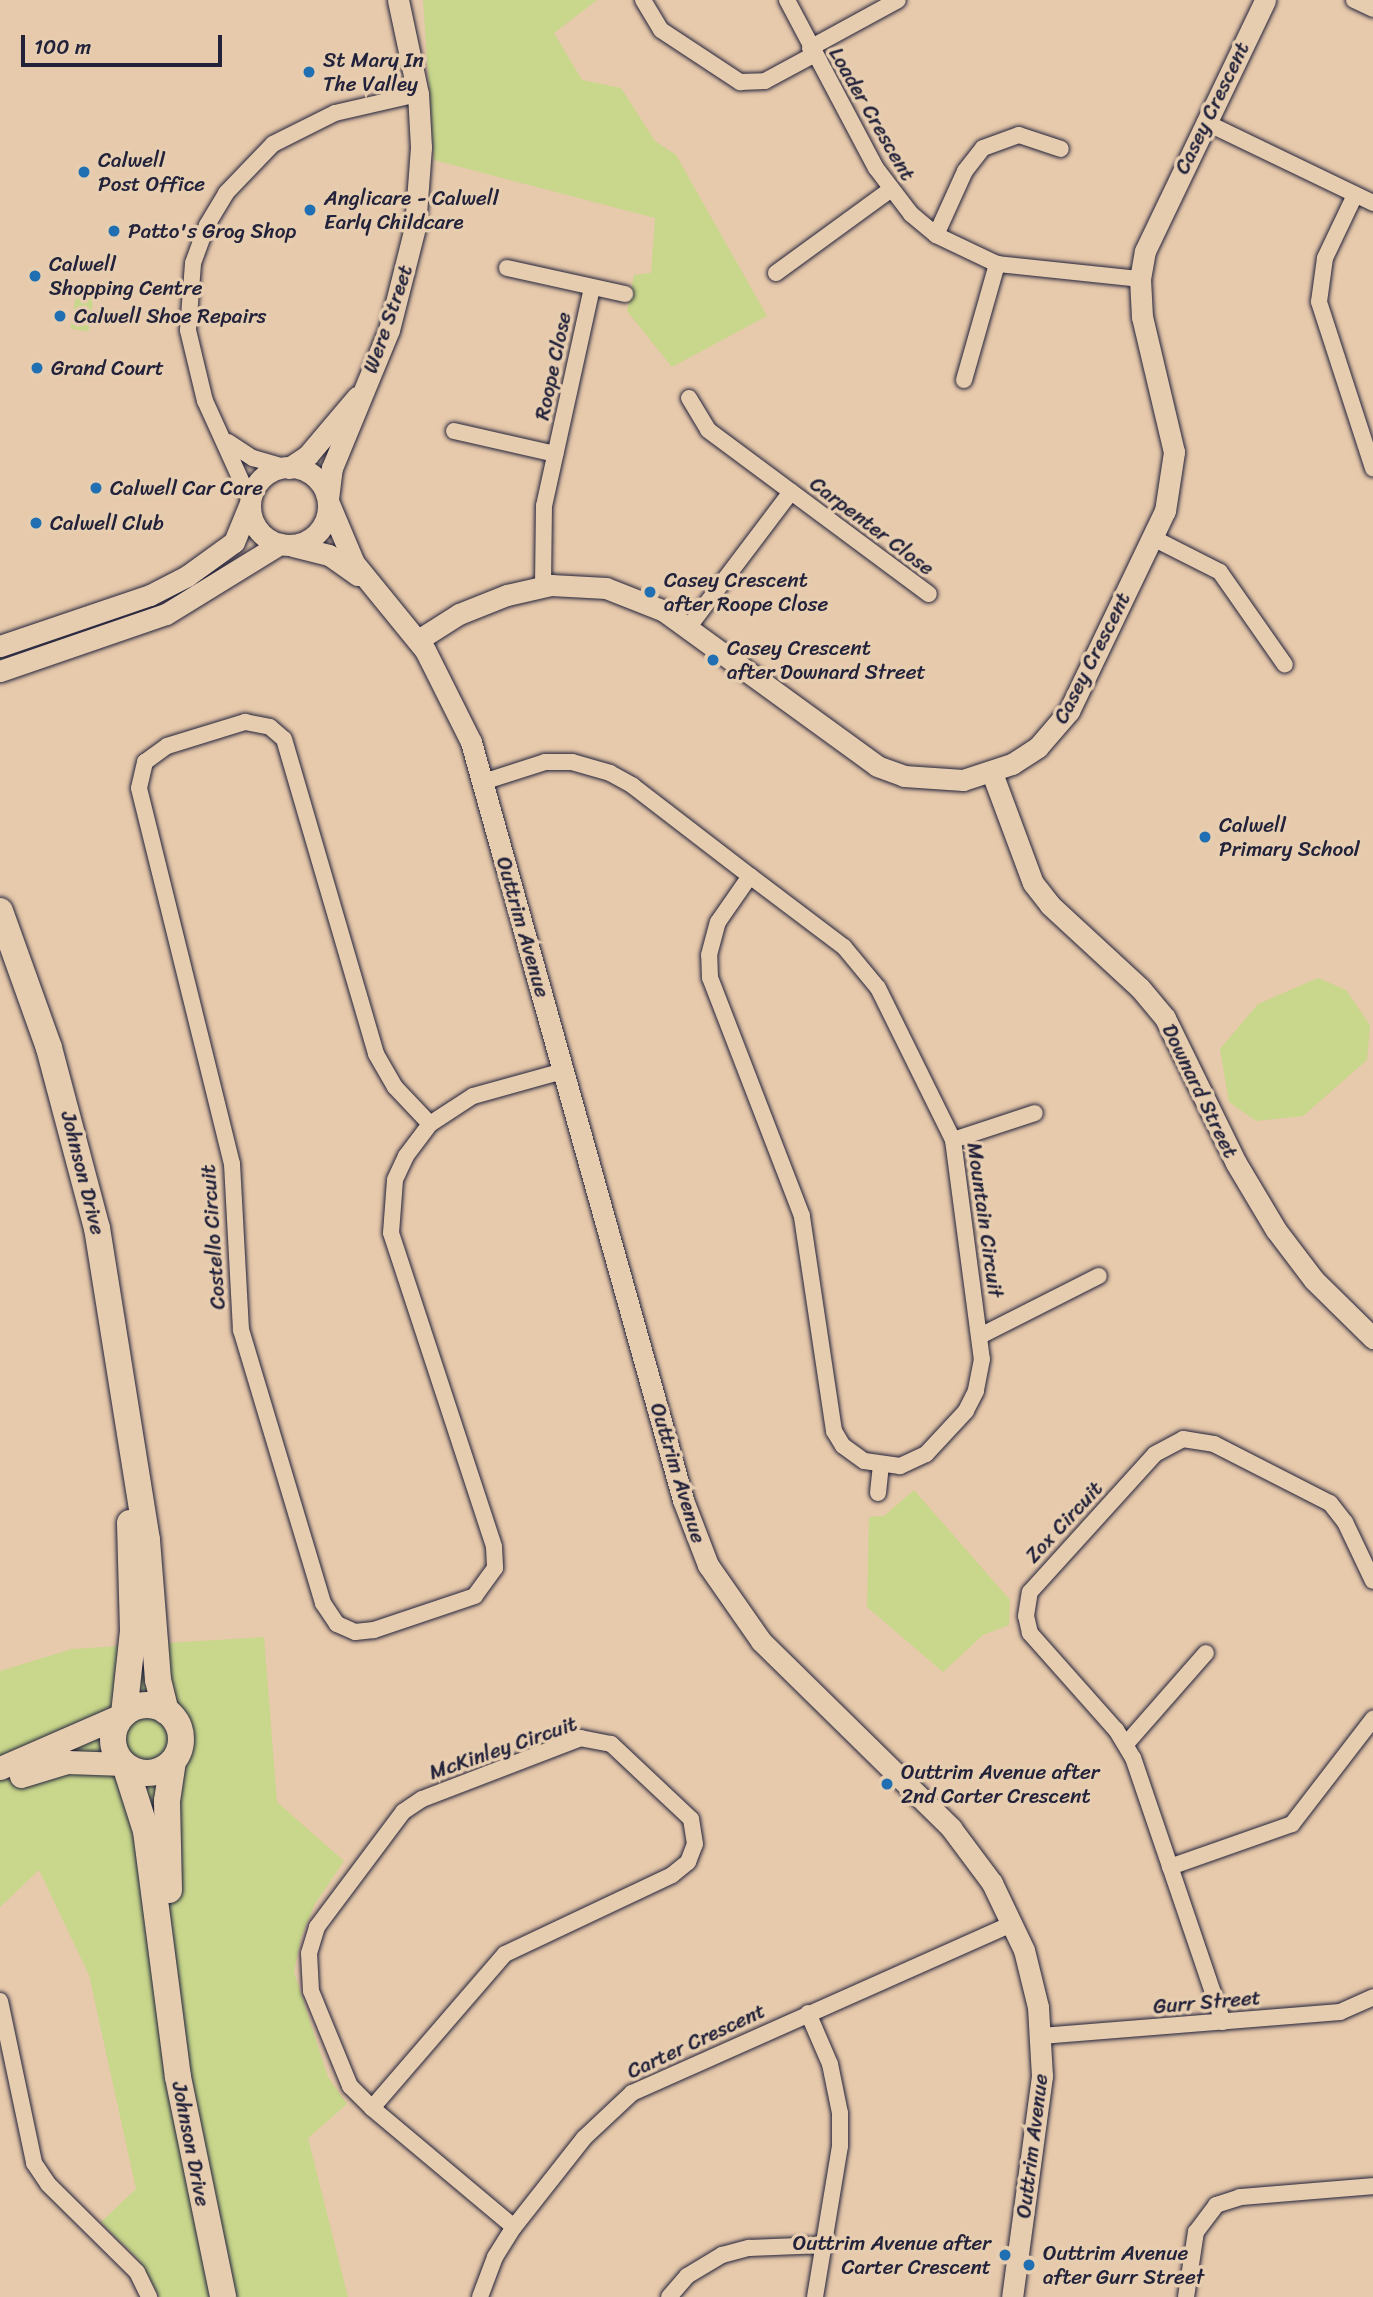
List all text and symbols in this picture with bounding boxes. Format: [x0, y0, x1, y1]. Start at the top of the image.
scale bar [24, 21, 226, 65]
text: 100 m [34, 28, 91, 66]
street label: Casey Crescent [1169, 38, 1255, 178]
street label: Loader Crescent [824, 43, 920, 185]
place label: St Mary In The Valley [323, 47, 423, 97]
marker: St Mary In The Valley [301, 64, 317, 80]
place label: Calwell Post Office [98, 147, 205, 197]
marker: Calwell Post Office [76, 164, 92, 180]
place label: Anglicare - Calwell Early Childcare [324, 185, 499, 235]
marker: Anglicare - Calwell Early Childcare [302, 202, 318, 218]
place label: Patto's Grog Shop [128, 218, 297, 244]
marker: Patto's Grog Shop [106, 223, 122, 239]
place label: Calwell Shopping Centre [49, 251, 203, 301]
street label: Were Street [358, 262, 418, 376]
marker: Calwell Shopping Centre [27, 268, 43, 284]
place label: Calwell Shoe Repairs [74, 303, 266, 329]
marker: Calwell Shoe Repairs [52, 308, 68, 324]
street label: Roope Close [529, 309, 577, 423]
place label: Grand Court [51, 355, 164, 381]
marker: Grand Court [29, 360, 45, 376]
street label: Carpenter Close [805, 471, 939, 581]
place label: Calwell Car Care [110, 475, 263, 501]
marker: Calwell Car Care [88, 480, 104, 496]
place label: Calwell Club [50, 510, 164, 536]
marker: Calwell Club [28, 515, 44, 531]
place label: Casey Crescent after Roope Close [664, 567, 828, 617]
marker: Casey Crescent after Roope Close [642, 584, 658, 600]
street label: Casey Crescent [1048, 588, 1136, 728]
place label: Casey Crescent after Downard Street [727, 635, 926, 685]
marker: Casey Crescent after Downard Street [705, 652, 721, 668]
place label: Calwell Primary School [1219, 812, 1360, 862]
marker: Calwell Primary School [1197, 829, 1213, 845]
street label: Outtrim Avenue [491, 854, 555, 1000]
street label: Downard Street [1157, 1020, 1243, 1162]
street label: Johnson Drive [55, 1109, 111, 1237]
street label: Mountain Circuit [962, 1141, 1008, 1299]
street label: Costello Circuit [195, 1164, 231, 1310]
street label: Outtrim Avenue [645, 1400, 711, 1546]
street label: Zox Circuit [1020, 1476, 1108, 1568]
street label: McKinley Circuit [426, 1711, 580, 1785]
place label: Outtrim Avenue after 2nd Carter Crescent [901, 1759, 1099, 1809]
marker: Outtrim Avenue after 2nd Carter Crescent [879, 1776, 895, 1792]
street label: Gurr Street [1152, 1985, 1262, 2019]
street label: Carter Crescent [623, 1998, 769, 2084]
street label: Outtrim Avenue [1011, 2072, 1053, 2220]
street label: Johnson Drive [167, 2080, 215, 2208]
place label: Outtrim Avenue after Carter Crescent [793, 2230, 991, 2280]
place label: Outtrim Avenue after Gurr Street [1043, 2240, 1204, 2290]
marker: Outtrim Avenue after Carter Crescent [997, 2247, 1013, 2263]
marker: Outtrim Avenue after Gurr Street [1021, 2257, 1037, 2273]

